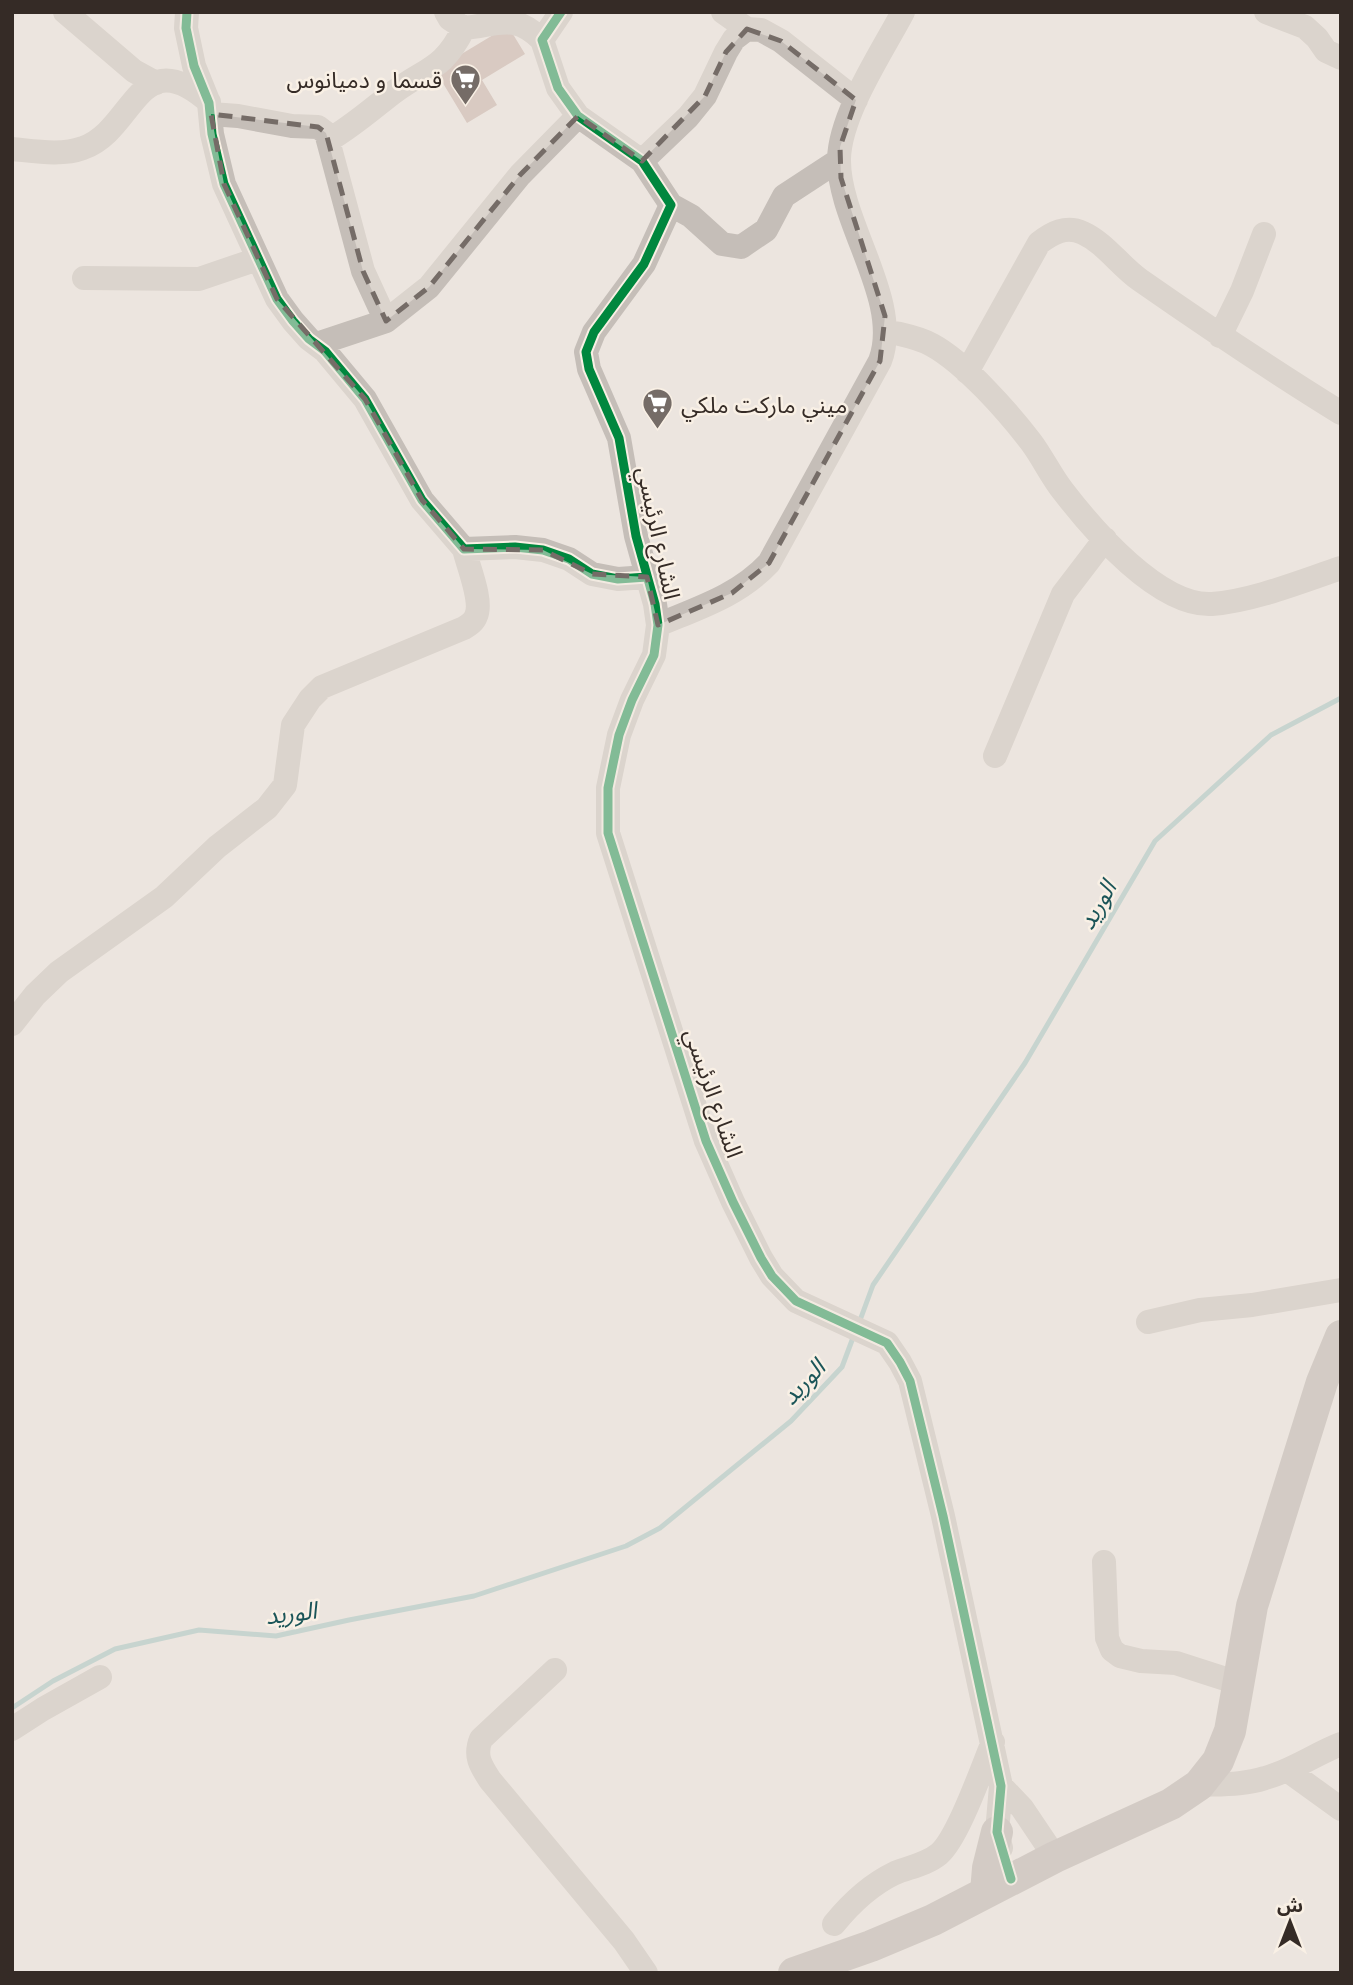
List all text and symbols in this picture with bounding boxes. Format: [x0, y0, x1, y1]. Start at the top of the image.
supermarket icon: قسما و دميانوس [448, 62, 482, 106]
place label: قسما و دميانوس [286, 65, 442, 94]
supermarket icon: ميني ماركت ملكي [641, 387, 675, 431]
place label: ميني ماركت ملكي [681, 390, 847, 422]
street label: الشارع الرئيسي [628, 464, 687, 603]
water label: الوريد [1071, 873, 1124, 935]
street label: الشارع الرئيسي [675, 1024, 750, 1163]
water label: الوريد [774, 1351, 833, 1411]
water label: الوريد [264, 1594, 321, 1632]
north arrow [1255, 1887, 1325, 1957]
text: ش [1277, 1893, 1303, 1917]

